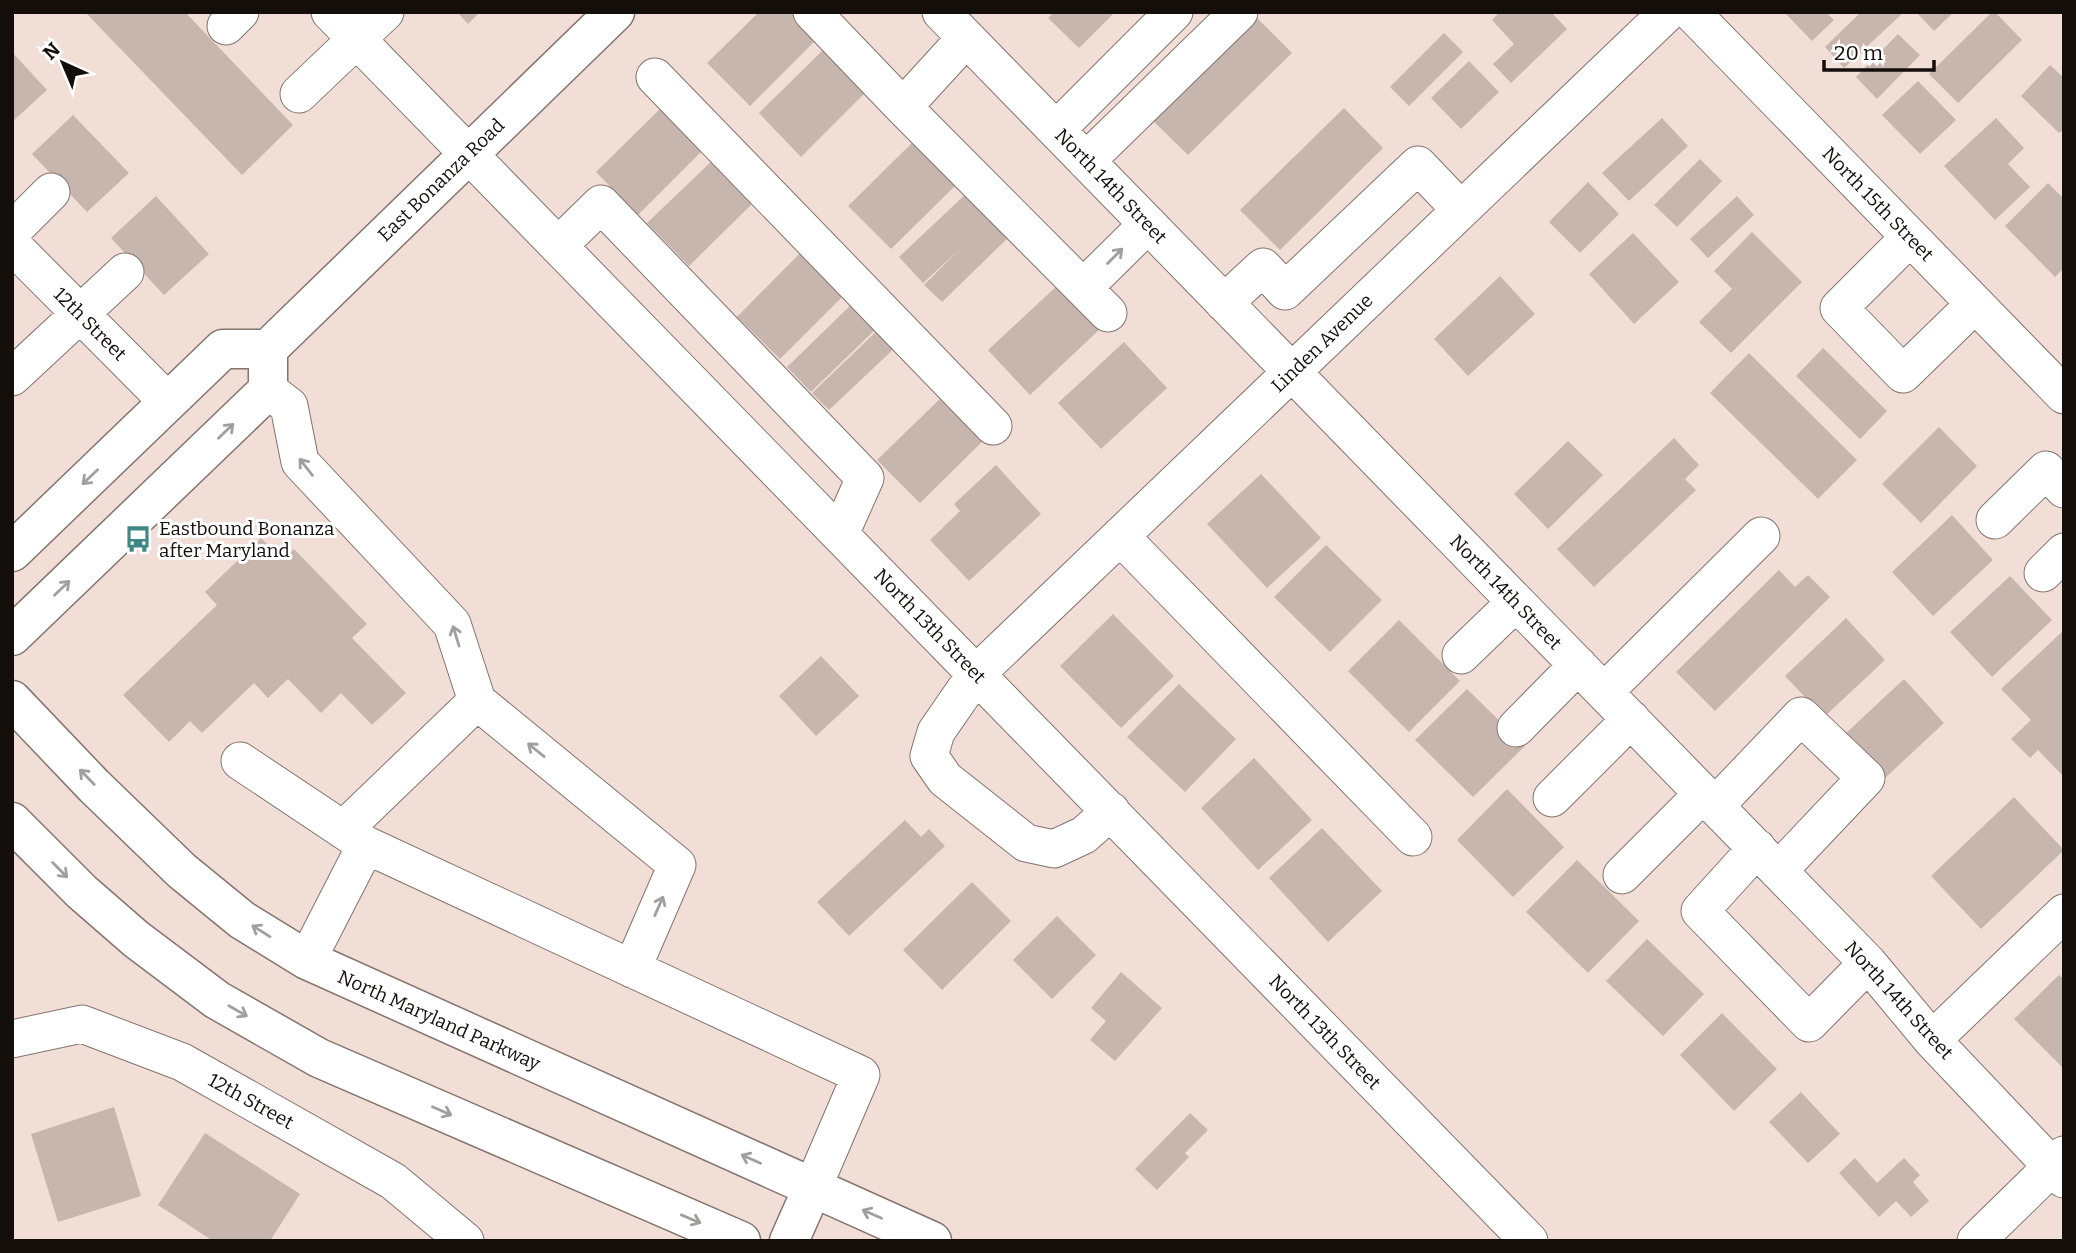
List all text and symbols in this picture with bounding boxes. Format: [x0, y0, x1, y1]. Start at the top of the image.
north arrow [28, 28, 98, 98]
scale bar [1824, 28, 1934, 72]
text: N [38, 38, 65, 64]
text: 20 m [1834, 40, 1883, 66]
street label: East Bonanza Road [373, 114, 509, 246]
street label: North 14th Street [1050, 124, 1172, 248]
street label: North 15th Street [1818, 142, 1939, 266]
one-way arrow [1107, 248, 1124, 265]
street label: 12th Street [49, 283, 131, 365]
street label: Linden Avenue [1266, 289, 1378, 397]
one-way arrow [217, 422, 234, 439]
one-way arrow [299, 459, 314, 477]
one-way arrow [82, 468, 99, 485]
place label: Eastbound Bonanza after Maryland [159, 517, 335, 562]
bus stop icon: Eastbound Bonanza after Maryland [123, 524, 153, 554]
street label: North 14th Street [1445, 530, 1567, 654]
street label: North 13th Street [869, 564, 991, 688]
one-way arrow [53, 580, 70, 597]
one-way arrow [449, 625, 462, 647]
one-way arrow [528, 742, 546, 758]
one-way arrow [78, 769, 95, 786]
one-way arrow [52, 861, 69, 878]
one-way arrow [653, 896, 666, 918]
one-way arrow [252, 924, 272, 938]
street label: North 14th Street [1840, 936, 1958, 1064]
street label: North Maryland Parkway [334, 965, 545, 1075]
street label: North 13th Street [1264, 970, 1386, 1094]
one-way arrow [227, 1005, 247, 1019]
street label: 12th Street [204, 1068, 298, 1134]
one-way arrow [431, 1105, 452, 1118]
one-way arrow [740, 1152, 762, 1165]
one-way arrow [862, 1207, 883, 1220]
one-way arrow [679, 1213, 701, 1226]

